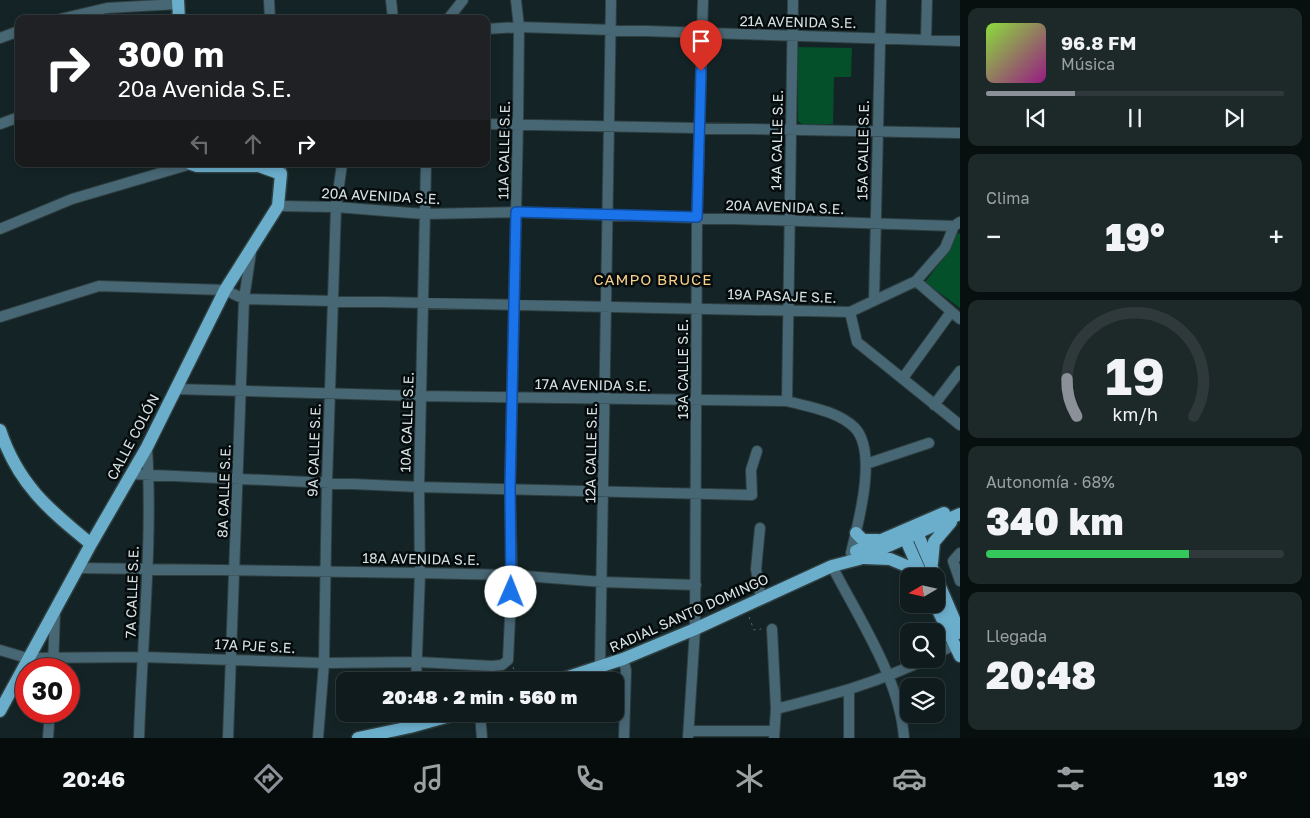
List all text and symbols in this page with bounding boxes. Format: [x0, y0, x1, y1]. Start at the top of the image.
street label: 21A AVENIDA S.E. [739, 12, 857, 31]
pin [680, 20, 722, 71]
icon: arrive [687, 27, 715, 55]
text: 96.8 FM [1061, 31, 1136, 54]
text: 300 m [118, 33, 224, 75]
icon: right [35, 35, 100, 100]
text: Música [1061, 54, 1115, 74]
text: 20a Avenida S.E. [118, 75, 292, 102]
street label: 14A CALLE S.E. [767, 90, 786, 190]
street label: 11A CALLE S.E. [494, 100, 513, 200]
street label: 15A CALLE S.E. [853, 100, 872, 200]
icon: previous [1022, 104, 1050, 132]
icon: pause [1121, 104, 1149, 132]
icon: next [1220, 104, 1248, 132]
icon: left [186, 130, 214, 158]
icon: ahead [239, 130, 267, 158]
icon: right [292, 130, 320, 158]
street label: 20A AVENIDA S.E. [321, 184, 441, 207]
text: Clima [986, 188, 1030, 208]
street label: 20A AVENIDA S.E. [725, 196, 845, 217]
text: 19° [1105, 214, 1165, 259]
text: − [986, 220, 1001, 253]
text: + [1269, 220, 1284, 253]
district label: CAMPO BRUCE [594, 270, 712, 288]
street label: 19A PASAJE S.E. [727, 285, 837, 306]
street label: 13A CALLE S.E. [674, 319, 691, 419]
text: 19 [1105, 344, 1165, 406]
street label: 10A CALLE S.E. [396, 371, 417, 473]
street label: 17A AVENIDA S.E. [535, 375, 651, 394]
street label: CALLE COLÓN [103, 391, 162, 483]
street label: 9A CALLE S.E. [303, 403, 324, 497]
street label: 12A CALLE S.E. [581, 403, 600, 503]
text: km/h [1112, 403, 1158, 425]
street label: 8A CALLE S.E. [213, 444, 234, 538]
text: Autonomía · 68% [986, 472, 1115, 492]
text: 340 km [986, 498, 1124, 543]
street label: 7A CALLE S.E. [121, 545, 142, 639]
street label: 18A AVENIDA S.E. [362, 549, 480, 568]
position arrow [484, 565, 536, 617]
north arrow [900, 568, 945, 612]
map controls [900, 568, 945, 723]
street label: RADIAL SANTO DOMINGO [607, 570, 771, 655]
button: search [900, 623, 945, 668]
text: Llegada [986, 626, 1047, 646]
street label: 17A PJE S.E. [214, 635, 296, 656]
text: 20:48 [986, 652, 1096, 697]
speed limit sign: 30 [15, 658, 80, 723]
button: layers [900, 678, 945, 723]
text: 20:48 · 2 min · 560 m [383, 685, 577, 708]
icon: directions [251, 761, 286, 796]
icon: music [411, 761, 446, 796]
icon: phone [572, 761, 607, 796]
icon: climate [732, 761, 767, 796]
icon: car [892, 761, 927, 796]
icon: filters [1053, 761, 1088, 796]
text: 20:46 [63, 765, 125, 792]
text: 19° [1213, 765, 1247, 792]

